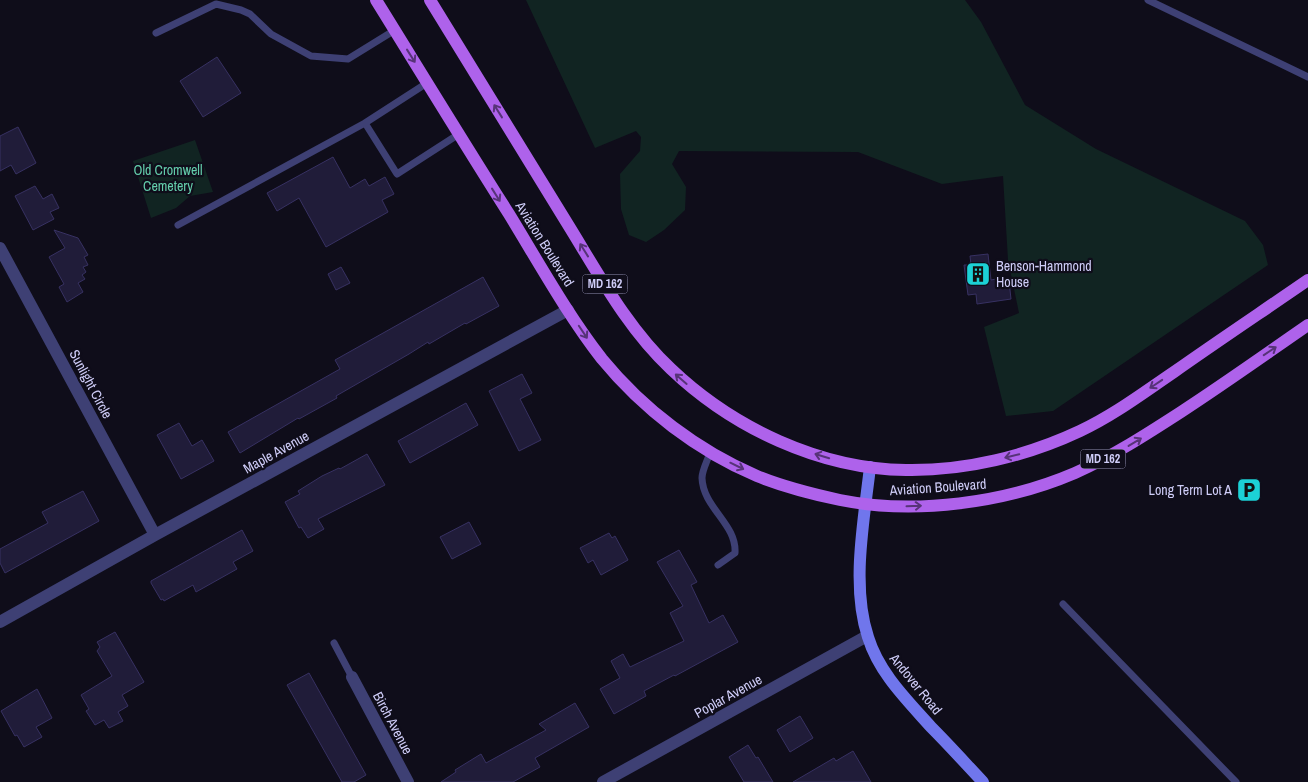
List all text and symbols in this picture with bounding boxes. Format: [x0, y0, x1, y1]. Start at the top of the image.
one-way arrow [406, 49, 416, 63]
one-way arrow [493, 105, 503, 119]
park label: Old Cromwell Cemetery [134, 161, 202, 195]
one-way arrow [492, 187, 502, 201]
street label: Aviation Boulevard [511, 197, 578, 290]
one-way arrow [578, 243, 588, 257]
place label: Benson-Hammond House [996, 257, 1092, 291]
building icon: Benson-Hammond House [965, 261, 991, 287]
road number: MD 162 [582, 274, 628, 294]
one-way arrow [578, 325, 588, 339]
one-way arrow [1262, 346, 1276, 356]
street label: Sunlight Circle [65, 347, 117, 421]
one-way arrow [675, 373, 688, 385]
one-way arrow [1149, 379, 1163, 389]
street label: Maple Avenue [240, 427, 312, 477]
one-way arrow [1127, 436, 1141, 446]
road number: MD 162 [1080, 449, 1126, 468]
one-way arrow [815, 451, 831, 461]
one-way arrow [1004, 452, 1020, 461]
one-way arrow [729, 461, 744, 471]
street label: Aviation Boulevard [888, 475, 987, 499]
parking icon: Long Term Lot A [1236, 477, 1262, 503]
place label: Long Term Lot A [1149, 481, 1232, 499]
one-way arrow [906, 501, 922, 511]
street label: Andover Road [885, 649, 946, 718]
street label: Poplar Avenue [691, 670, 765, 722]
street label: Birch Avenue [369, 689, 417, 757]

